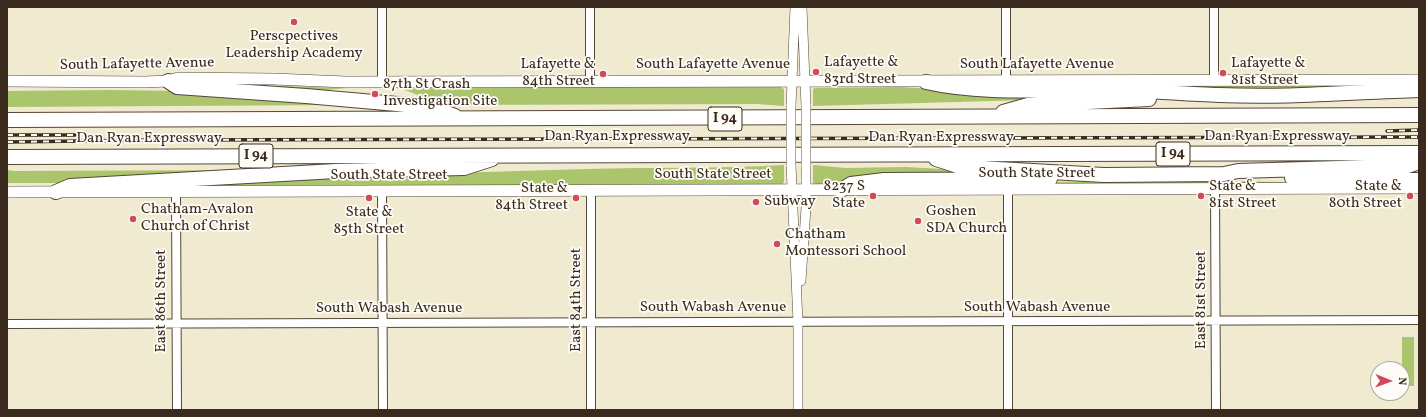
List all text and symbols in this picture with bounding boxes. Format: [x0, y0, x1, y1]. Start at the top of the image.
marker: Perscpectives Leadership Academy [289, 17, 299, 27]
place label: Perscpectives Leadership Academy [225, 28, 363, 63]
place label: Lafayette & 83rd Street [824, 54, 899, 89]
street label: South Lafayette Avenue [60, 55, 214, 75]
place label: Lafayette & 81st Street [1231, 55, 1306, 90]
place label: Lafayette & 84th Street [520, 56, 595, 91]
street label: South Lafayette Avenue [636, 56, 790, 74]
street label: South Lafayette Avenue [960, 56, 1114, 74]
marker: Lafayette & 83rd Street [811, 67, 821, 77]
marker: Lafayette & 81st Street [1218, 68, 1228, 78]
marker: Lafayette & 84th Street [598, 69, 608, 79]
place label: 87th St Crash Investigation Site [383, 76, 497, 111]
marker: 87th St Crash Investigation Site [370, 89, 380, 99]
road number: I 94 [708, 107, 742, 131]
street label: Dan Ryan Expressway [544, 128, 690, 146]
street label: Dan Ryan Expressway [1204, 128, 1350, 146]
street label: Dan Ryan Expressway [868, 129, 1014, 147]
street label: Dan Ryan Expressway [76, 130, 222, 148]
road number: I 94 [1156, 142, 1190, 166]
road number: I 94 [239, 144, 273, 168]
street label: South State Street [978, 165, 1096, 183]
street label: South State Street [654, 166, 772, 184]
street label: South State Street [330, 167, 448, 185]
place label: 8237 S State [824, 178, 865, 213]
place label: State & 81st Street [1209, 178, 1276, 213]
place label: State & 80th Street [1329, 178, 1402, 213]
place label: State & 84th Street [495, 180, 568, 215]
marker: 8237 S State [868, 191, 878, 201]
marker: State & 81st Street [1196, 191, 1206, 201]
marker: State & 80th Street [1405, 191, 1415, 201]
marker: State & 85th Street [364, 193, 374, 203]
marker: State & 84th Street [571, 193, 581, 203]
place label: Subway [764, 193, 816, 211]
marker: Subway [751, 197, 761, 207]
place label: Chatham-Avalon Church of Christ [141, 201, 254, 236]
place label: Goshen SDA Church [926, 203, 1007, 238]
place label: State & 85th Street [333, 204, 405, 239]
marker: Chatham-Avalon Church of Christ [128, 214, 138, 224]
marker: Goshen SDA Church [913, 216, 923, 226]
place label: Chatham Montessori School [785, 226, 906, 261]
marker: Chatham Montessori School [772, 239, 782, 249]
street label: East 84th Street [568, 248, 586, 352]
street label: East 86th Street [153, 250, 171, 352]
street label: East 81st Street [1193, 251, 1211, 349]
street label: South Wabash Avenue [640, 299, 786, 317]
street label: South Wabash Avenue [964, 299, 1110, 317]
street label: South Wabash Avenue [316, 300, 462, 318]
north arrow [1370, 361, 1410, 401]
text: N [1394, 377, 1409, 385]

